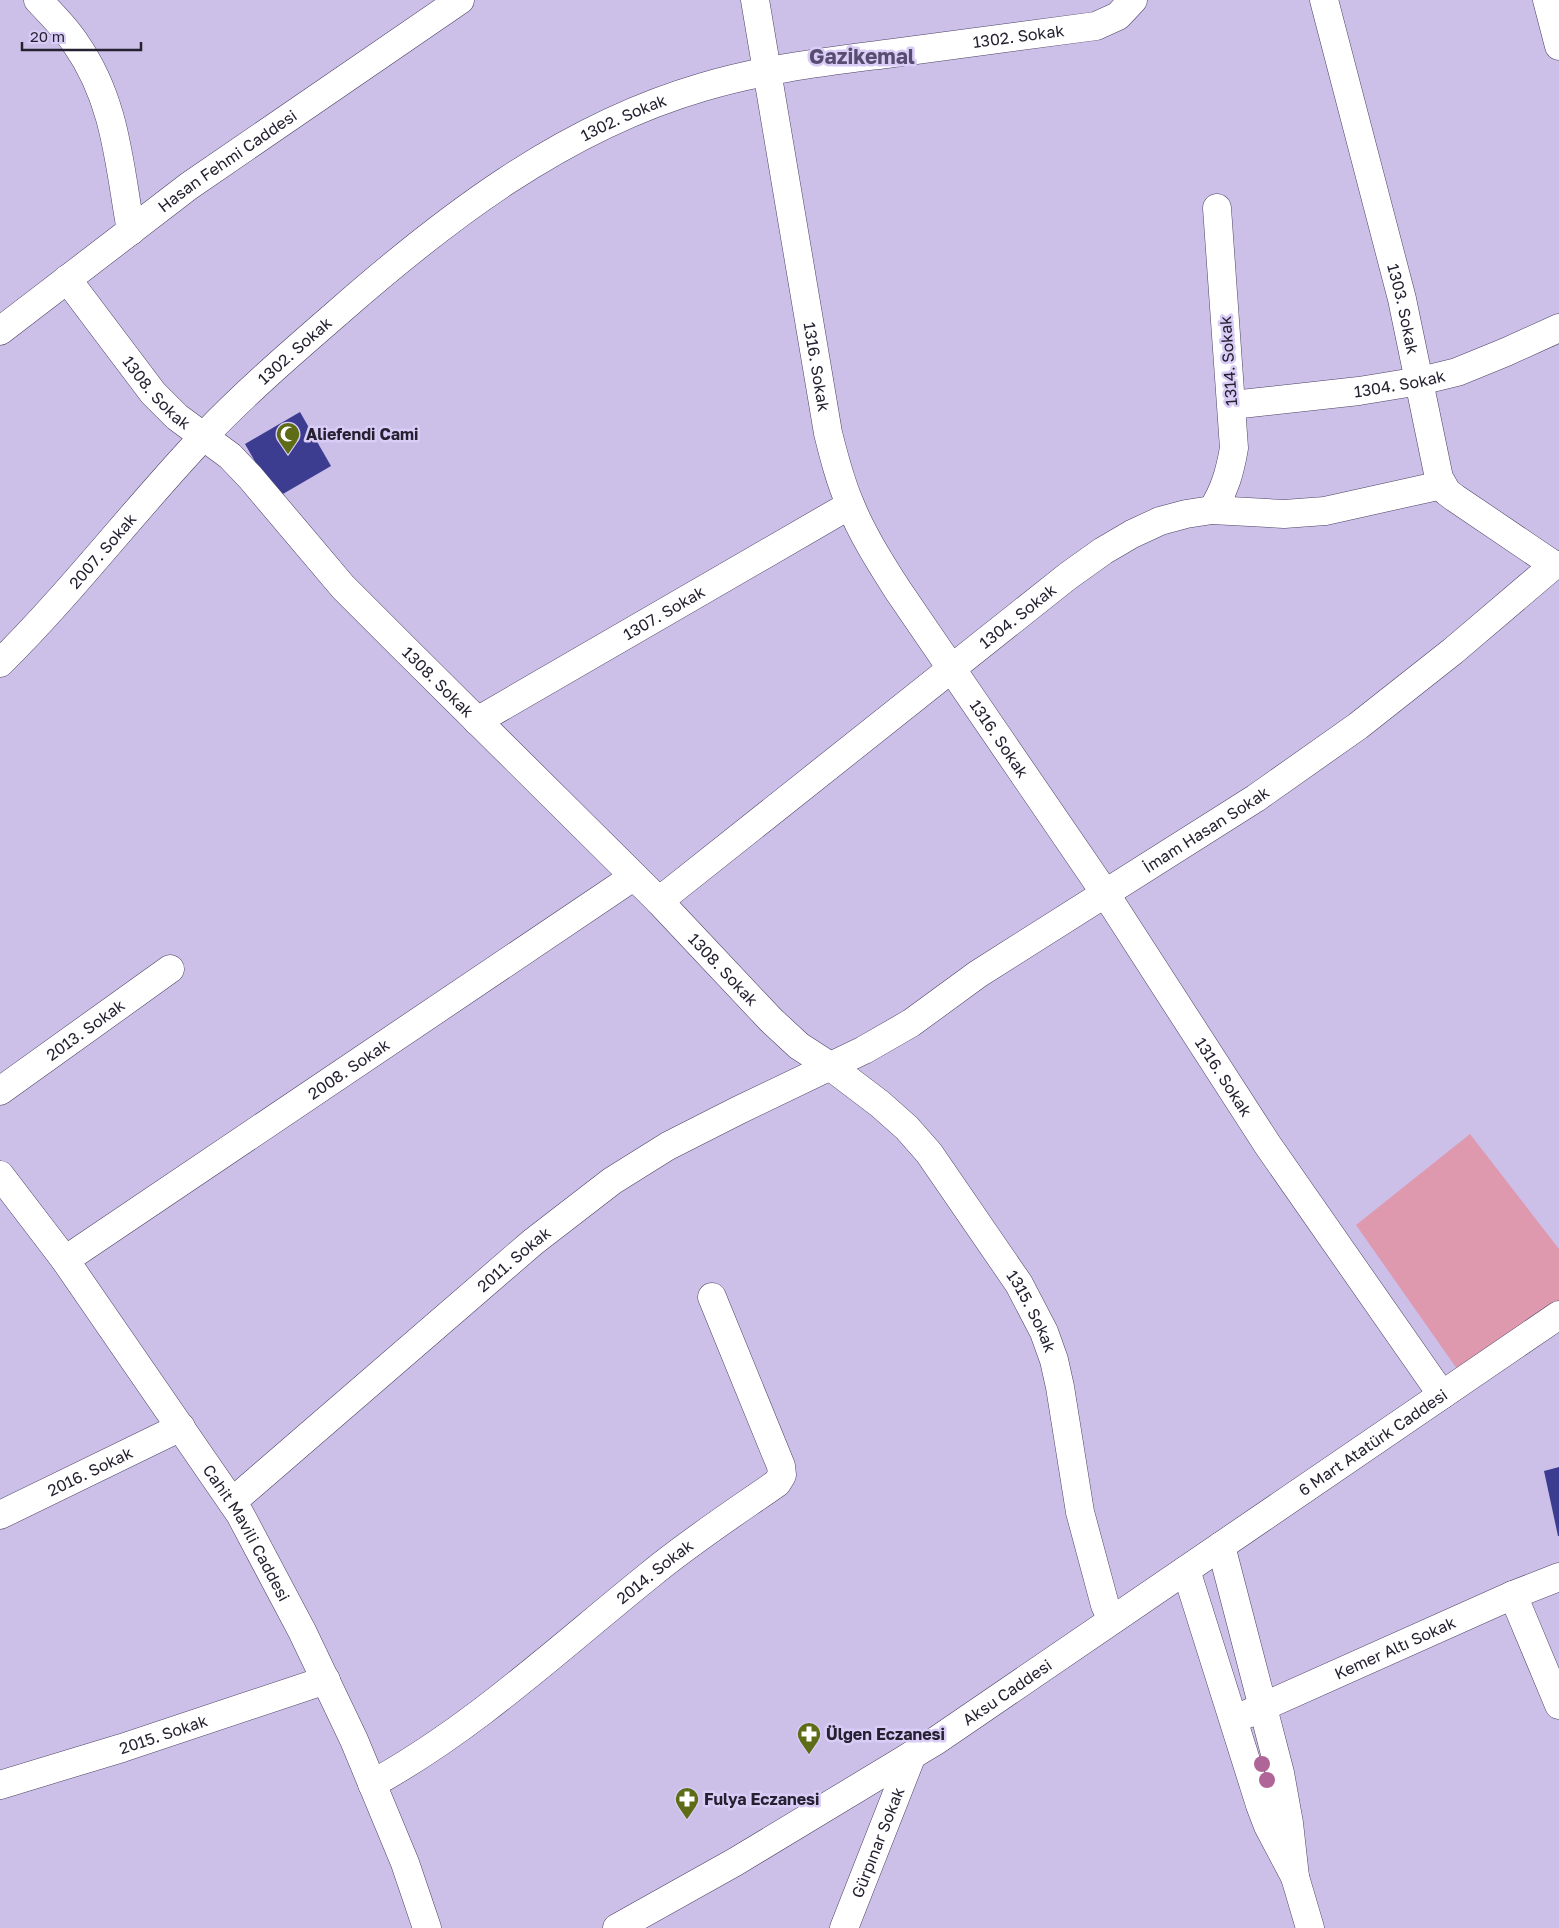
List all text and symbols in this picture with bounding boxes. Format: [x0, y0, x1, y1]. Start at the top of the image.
scale bar [22, 20, 141, 52]
street label: 1302. Sokak [972, 20, 1065, 52]
text: 20 m [30, 27, 65, 45]
district label: Gazikemal [809, 43, 915, 69]
street label: 1302. Sokak [577, 90, 669, 145]
street label: Hasan Fehmi Caddesi [154, 105, 301, 216]
street label: 1303. Sokak [1383, 262, 1423, 356]
street label: 1302. Sokak [254, 312, 336, 388]
street label: 1314. Sokak [1215, 315, 1241, 407]
street label: 1316. Sokak [799, 321, 834, 413]
street label: 1308. Sokak [118, 352, 195, 434]
street label: 1304. Sokak [1353, 365, 1447, 401]
mosque icon: Aliefendi Cami [275, 421, 301, 455]
place label: Aliefendi Cami [306, 424, 418, 444]
street label: 2007. Sokak [64, 509, 141, 593]
street label: 1304. Sokak [975, 579, 1060, 653]
street label: 1307. Sokak [619, 581, 708, 644]
street label: 1308. Sokak [398, 642, 478, 722]
street label: 1316. Sokak [966, 696, 1033, 781]
street label: İmam Hasan Sokak [1139, 782, 1273, 877]
street label: 1308. Sokak [684, 929, 762, 1010]
street label: 2013. Sokak [42, 995, 129, 1065]
street label: 2008. Sokak [304, 1034, 393, 1104]
street label: 1316. Sokak [1191, 1034, 1257, 1120]
street label: 2011. Sokak [473, 1222, 555, 1296]
street label: 1315. Sokak [1002, 1266, 1060, 1355]
street label: 6 Mart Atatürk Caddesi [1295, 1384, 1451, 1500]
street label: 2016. Sokak [44, 1442, 136, 1500]
street label: Cahit Mavili Caddesi [199, 1460, 294, 1605]
street label: 2014. Sokak [612, 1535, 697, 1608]
street label: Kemer Altı Sokak [1331, 1612, 1459, 1684]
street label: Aksu Caddesi [959, 1655, 1055, 1730]
street label: 2015. Sokak [117, 1710, 210, 1758]
pharmacy icon: Ülgen Eczanesi [796, 1721, 822, 1755]
place label: Ülgen Eczanesi [826, 1724, 945, 1744]
street label: Gürpınar Sokak [847, 1784, 908, 1901]
pharmacy icon: Fulya Eczanesi [674, 1786, 700, 1820]
place label: Fulya Eczanesi [704, 1789, 819, 1809]

